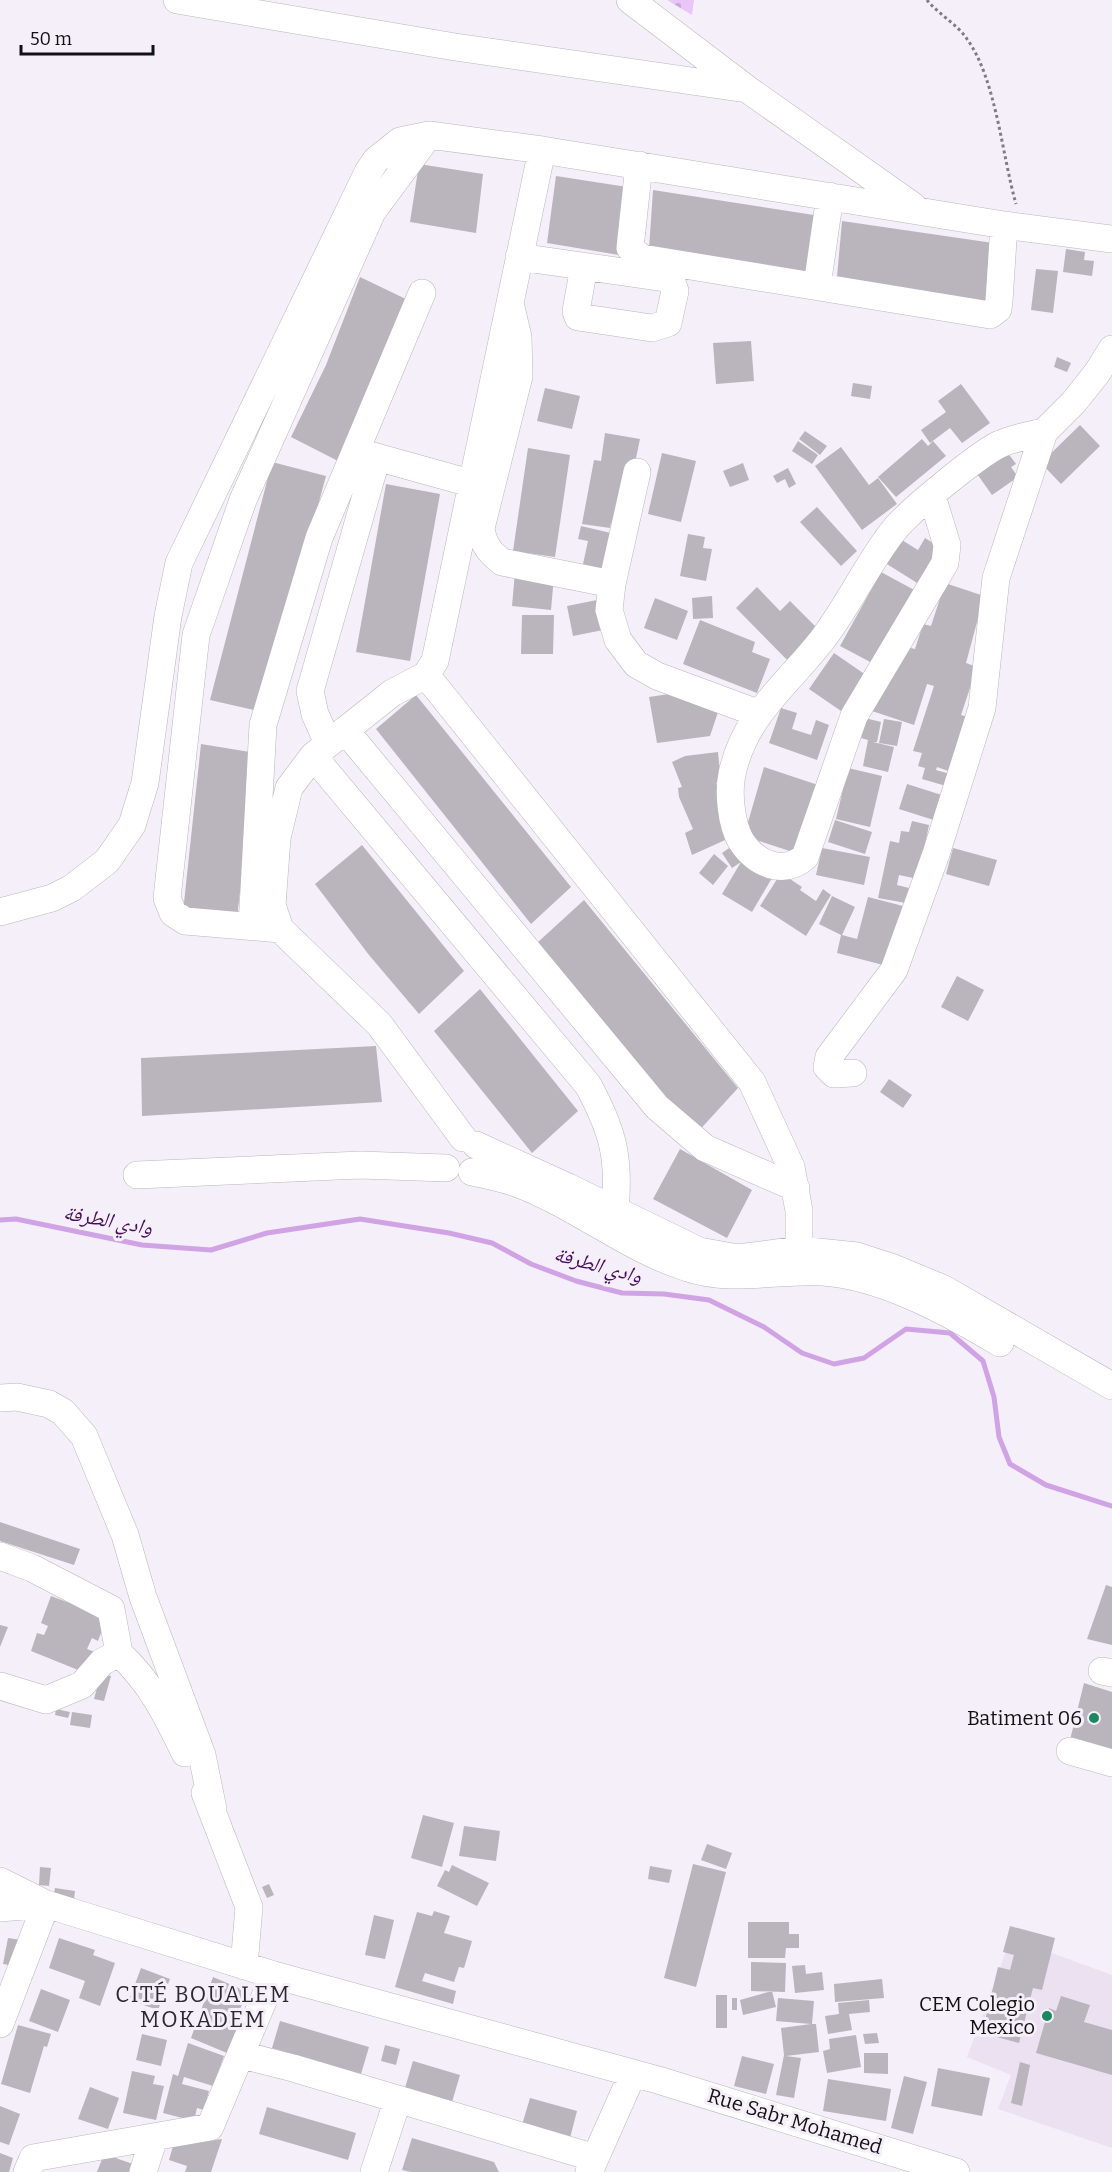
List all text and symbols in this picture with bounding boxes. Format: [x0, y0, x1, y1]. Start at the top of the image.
scale bar [21, 18, 153, 56]
text: 50 m [30, 28, 72, 50]
water label: وادي الطرفة [61, 1199, 155, 1244]
water label: وادي الطرفة [550, 1241, 645, 1292]
place label: Batiment 06 [967, 1706, 1082, 1730]
marker: Batiment 06 [1087, 1711, 1101, 1725]
district label: CITÉ BOUALEM MOKADEM [115, 1981, 291, 2033]
place label: CEM Colegio Mexico [919, 1992, 1035, 2039]
marker: CEM Colegio Mexico [1040, 2009, 1054, 2023]
street label: Rue Sabr Mohamed [705, 2083, 885, 2159]

